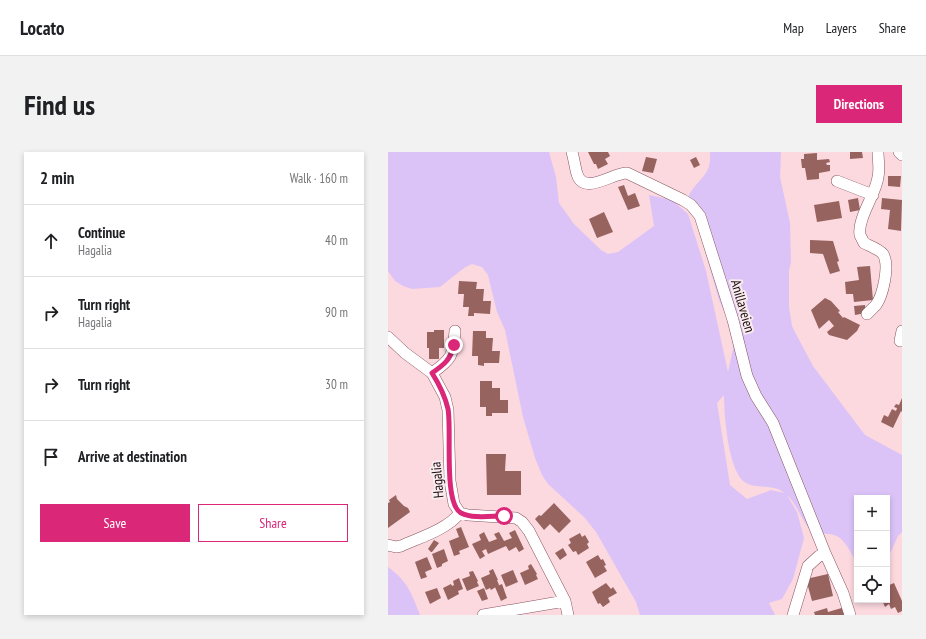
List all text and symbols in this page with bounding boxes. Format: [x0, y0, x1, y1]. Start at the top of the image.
text: Locato [20, 16, 65, 40]
text: Map [783, 19, 804, 37]
text: Layers [826, 19, 857, 37]
text: Share [879, 19, 906, 37]
button: Directions [816, 85, 902, 123]
text: Find us [24, 86, 95, 123]
text: 2 min [40, 167, 74, 189]
text: Walk · 160 m [290, 170, 348, 187]
text: Continue [78, 223, 125, 242]
icon: ahead [40, 230, 62, 252]
text: 40 m [325, 232, 348, 249]
text: Hagalia [78, 242, 112, 259]
street label: Anillaveien [727, 278, 759, 334]
text: Turn right [78, 295, 130, 314]
icon: right [40, 302, 62, 324]
text: 90 m [325, 304, 348, 321]
text: Hagalia [78, 314, 112, 331]
route end [445, 336, 463, 354]
icon: right [40, 374, 62, 396]
text: Turn right [78, 375, 130, 394]
text: 30 m [325, 376, 348, 393]
icon: arrive [40, 446, 62, 468]
text: Arrive at destination [78, 447, 187, 466]
street label: Hagalia [426, 461, 448, 499]
map controls [854, 495, 890, 603]
button: + [854, 495, 890, 531]
button: Save [40, 504, 190, 542]
button: Share [198, 504, 348, 542]
route start [495, 507, 513, 525]
button: − [854, 531, 890, 567]
button: locate [854, 567, 890, 603]

